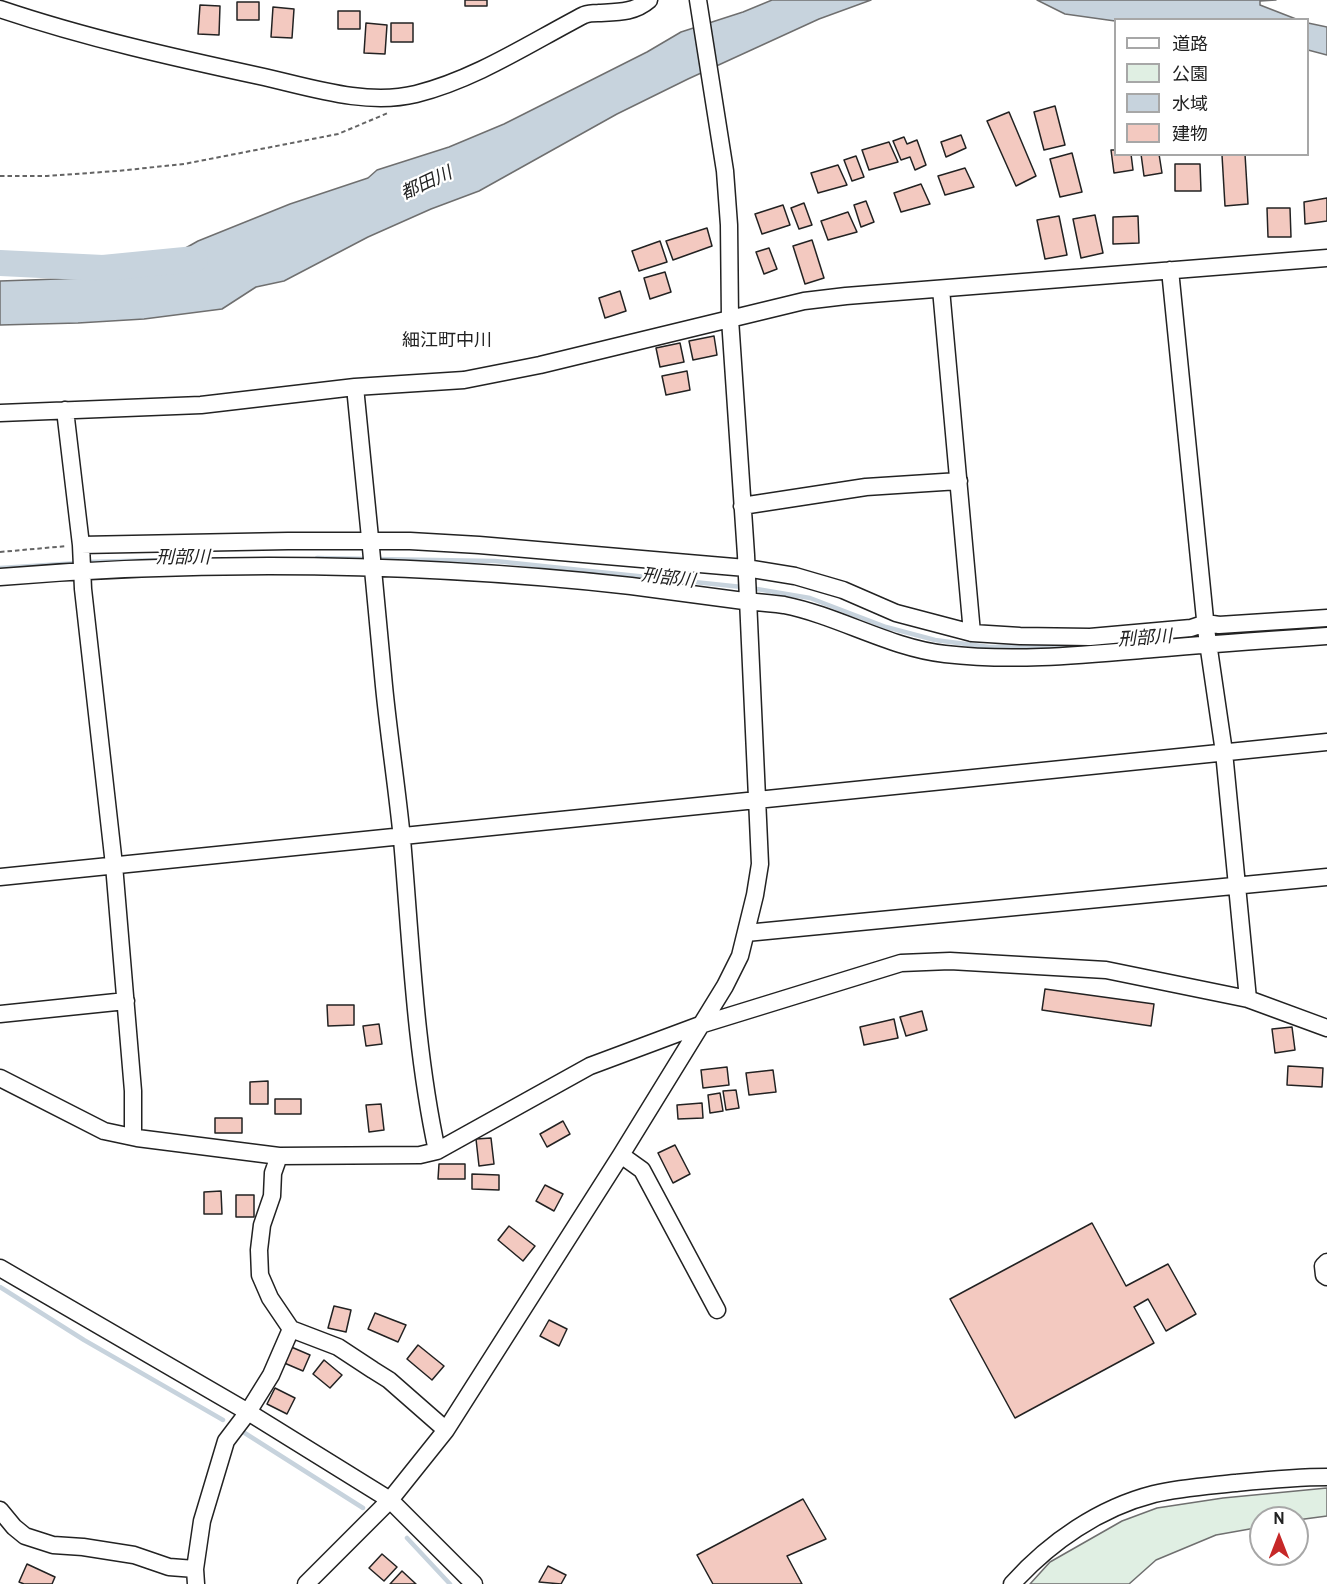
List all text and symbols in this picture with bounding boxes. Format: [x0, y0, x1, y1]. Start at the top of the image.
legend [1114, 18, 1309, 156]
text: 道路 [1172, 34, 1208, 57]
text: 公園 [1172, 64, 1208, 87]
text: 水域 [1172, 94, 1208, 117]
text: 建物 [1172, 124, 1208, 147]
water label: 都田川 [398, 164, 456, 206]
district label: 細江町中川 [402, 331, 492, 353]
water label: 刑部川 [156, 548, 210, 570]
water label: 刑部川 [640, 566, 696, 594]
water label: 刑部川 [1117, 627, 1173, 653]
north arrow [1249, 1506, 1309, 1566]
text: N [1273, 1510, 1285, 1530]

